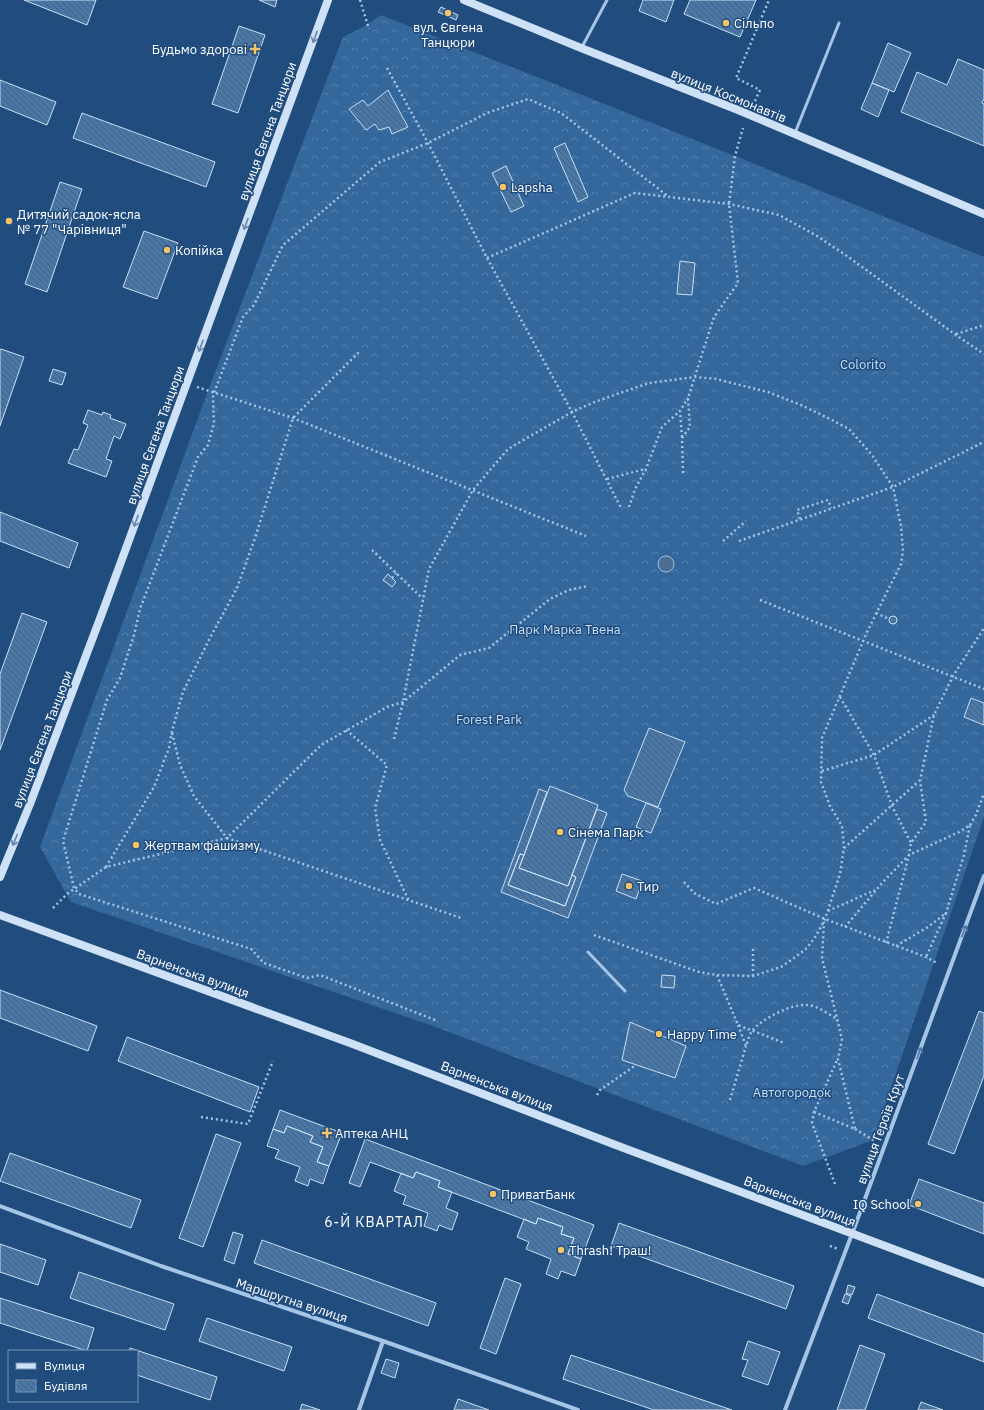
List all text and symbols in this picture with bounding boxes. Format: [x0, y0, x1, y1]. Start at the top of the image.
marker: вул. Євгена Танцюри [443, 8, 453, 18]
place label: Сільпо [734, 15, 774, 32]
marker: Сільпо [721, 18, 731, 28]
place label: вул. Євгена Танцюри [413, 19, 483, 51]
one-way arrow [311, 30, 318, 43]
place label: Будьмо здорові [152, 41, 247, 58]
marker: Будьмо здорові [250, 44, 260, 54]
street label: вулиця Євгена Танцюри [234, 60, 300, 203]
street label: вулиця Космонавтів [669, 65, 789, 126]
place label: Lapsha [511, 179, 553, 196]
marker: Lapsha [498, 182, 508, 192]
place label: Дитячий садок-ясла № 77 "Чарівниця" [17, 206, 141, 238]
marker: Дитячий садок-ясла № 77 "Чарівниця" [4, 216, 14, 226]
one-way arrow [241, 218, 249, 230]
place label: Копійка [175, 242, 223, 259]
marker: Копійка [162, 245, 172, 255]
one-way arrow [196, 340, 204, 352]
park label: Colorito [840, 356, 886, 373]
street label: вулиця Євгена Танцюри [122, 364, 188, 507]
one-way arrow [132, 514, 140, 526]
park label: Парк Марка Твена [509, 621, 621, 638]
street label: вулиця Євгена Танцюри [8, 668, 77, 810]
park label: Forest Park [456, 711, 522, 728]
place label: Сінема Парк [568, 824, 644, 841]
marker: Сінема Парк [555, 827, 565, 837]
one-way arrow [11, 833, 19, 845]
place label: Жертвам фашизму [144, 837, 261, 854]
marker: Жертвам фашизму [131, 840, 141, 850]
place label: Тир [637, 878, 659, 895]
marker: Тир [624, 881, 634, 891]
one-way arrow [960, 925, 968, 937]
street label: Варненська вулиця [134, 945, 252, 1002]
place label: Happy Time [667, 1026, 737, 1043]
marker: Happy Time [654, 1029, 664, 1039]
one-way arrow [915, 1047, 923, 1059]
street label: Варненська вулиця [438, 1057, 555, 1116]
street label: вулиця Героїв Крут [853, 1072, 908, 1186]
park label: Автогородок [753, 1084, 831, 1101]
place label: Аптека АНЦ [335, 1125, 408, 1142]
marker: Аптека АНЦ [322, 1128, 332, 1138]
street label: Варненська вулиця [741, 1172, 858, 1231]
place label: ПриватБанк [501, 1186, 575, 1203]
marker: ПриватБанк [488, 1189, 498, 1199]
place label: IQ School [853, 1196, 910, 1213]
marker: IQ School [913, 1199, 923, 1209]
district label: 6-Й КВАРТАЛ [324, 1212, 424, 1231]
place label: Thrash! Траш! [569, 1242, 651, 1259]
marker: Thrash! Траш! [556, 1245, 566, 1255]
street label: Маршрутна вулиця [234, 1274, 350, 1327]
legend [8, 1350, 138, 1402]
text: Вулиця [44, 1358, 85, 1373]
text: Будівля [44, 1378, 87, 1393]

